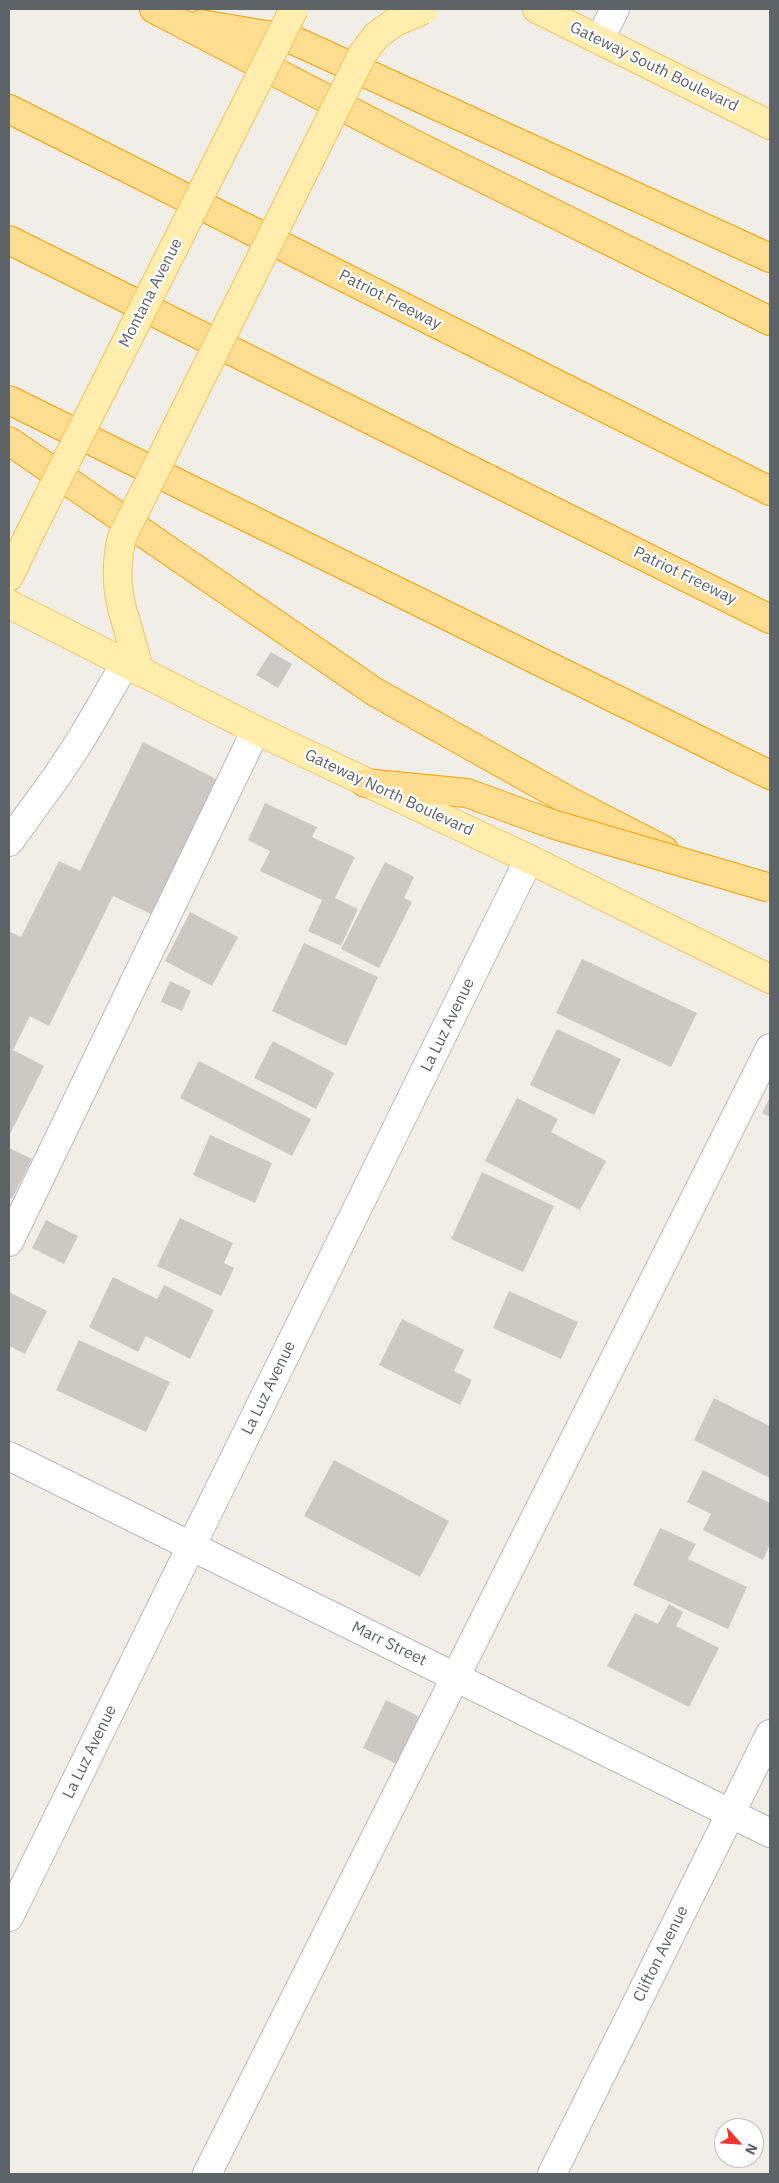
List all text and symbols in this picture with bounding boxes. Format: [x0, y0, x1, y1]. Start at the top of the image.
street label: Gateway South Boulevard [567, 18, 741, 116]
street label: Montana Avenue [115, 235, 187, 351]
street label: Patriot Freeway [336, 266, 444, 334]
street label: Patriot Freeway [630, 543, 740, 609]
street label: Gateway North Boulevard [302, 745, 476, 841]
street label: La Luz Avenue [417, 975, 479, 1075]
street label: La Luz Avenue [238, 1338, 300, 1438]
street label: Marr Street [348, 1618, 430, 1670]
street label: La Luz Avenue [59, 1702, 121, 1802]
street label: Clifton Avenue [630, 1903, 692, 2005]
north arrow [714, 2118, 764, 2168]
text: N [741, 2141, 762, 2158]

